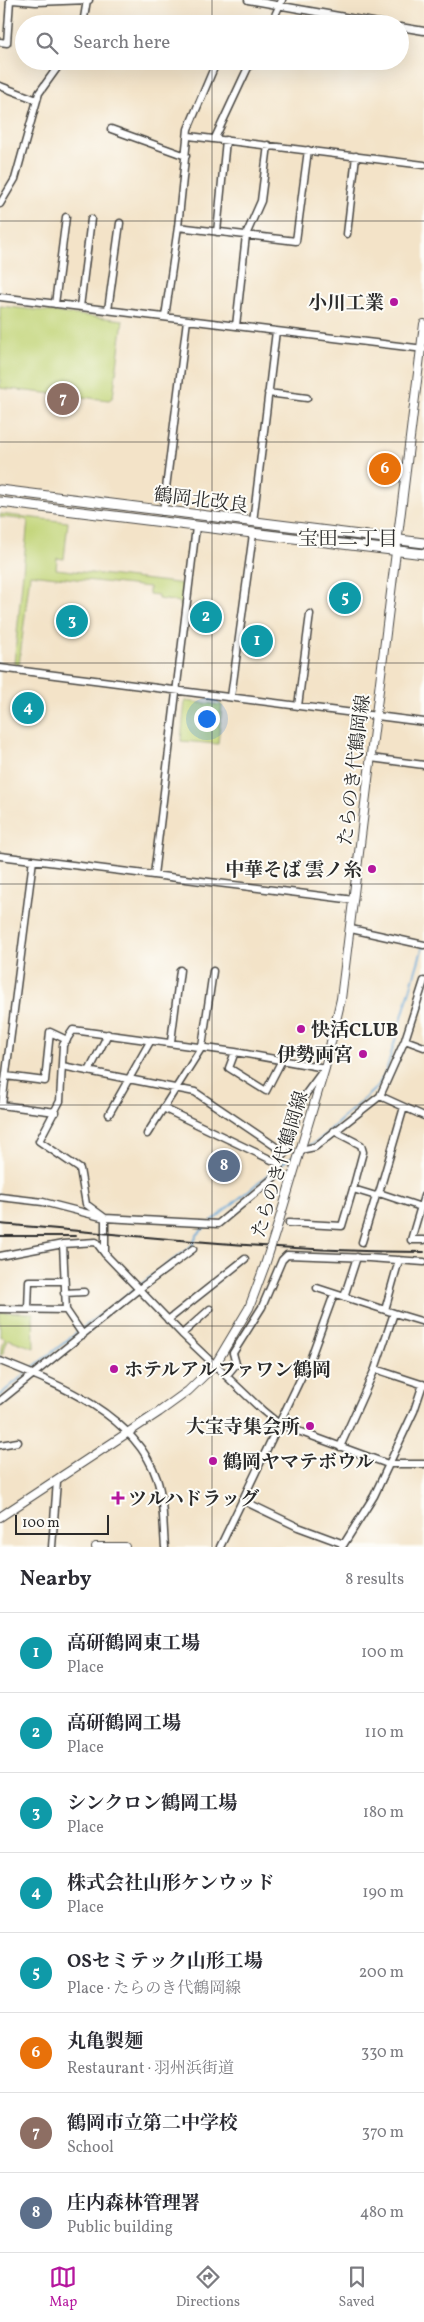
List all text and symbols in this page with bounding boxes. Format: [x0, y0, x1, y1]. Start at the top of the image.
search box [15, 15, 409, 70]
icon: search [33, 29, 61, 57]
text: Search here [73, 30, 170, 56]
place label: 小川工業 [308, 291, 384, 317]
marker: 小川工業 [388, 296, 400, 308]
pin: 7 [47, 380, 79, 418]
pin: 6 [369, 450, 401, 488]
street label: 鶴岡北改良 [152, 482, 249, 520]
district label: 宝田二丁目 [298, 526, 398, 554]
pin: 5 [329, 579, 361, 617]
pin: 2 [190, 598, 222, 636]
pin: 3 [56, 602, 88, 640]
pin: 1 [241, 622, 273, 660]
pin: 4 [12, 689, 44, 727]
street label: たらのき代鶴岡線 [333, 693, 377, 847]
your location [194, 706, 220, 732]
place label: 中華そば 雲ノ糸 [225, 858, 362, 884]
marker: 中華そば 雲ノ糸 [366, 863, 378, 875]
place label: 快活CLUB [311, 1018, 398, 1044]
marker: 快活CLUB [295, 1023, 307, 1035]
place label: 伊勢両宮 [277, 1043, 353, 1069]
marker: 伊勢両宮 [357, 1048, 369, 1060]
street label: たらのき代鶴岡線 [246, 1088, 316, 1241]
pin: 8 [208, 1147, 240, 1185]
place label: ホテルアルファワン鶴岡 [124, 1358, 331, 1384]
marker: ホテルアルファワン鶴岡 [108, 1363, 120, 1375]
place label: 大宝寺集会所 [186, 1415, 300, 1441]
marker: 大宝寺集会所 [304, 1420, 316, 1432]
place label: 鶴岡ヤマテボウル [223, 1450, 374, 1476]
marker: 鶴岡ヤマテボウル [207, 1455, 219, 1467]
place label: ツルハドラッグ [128, 1487, 260, 1513]
marker: ツルハドラッグ [112, 1492, 124, 1504]
scale bar [15, 1512, 109, 1535]
text: 100 m [22, 1514, 60, 1533]
text: Nearby [20, 1565, 91, 1594]
text: 8 results [345, 1569, 404, 1591]
text: 高研鶴岡東工場 [67, 1631, 200, 1657]
text: 1 [33, 1642, 39, 1664]
text: 100 m [361, 1642, 404, 1664]
text: Place [67, 1657, 104, 1679]
text: 高研鶴岡工場 [67, 1711, 181, 1737]
text: 2 [32, 1722, 40, 1744]
text: 110 m [365, 1722, 404, 1744]
text: Place [67, 1737, 104, 1759]
text: シンクロン鶴岡工場 [67, 1791, 237, 1817]
text: 3 [32, 1802, 40, 1824]
text: 180 m [363, 1802, 404, 1824]
text: Place [67, 1817, 104, 1839]
text: 株式会社山形ケンウッド [67, 1871, 275, 1897]
text: 4 [31, 1882, 41, 1904]
text: 190 m [362, 1882, 404, 1904]
text: Place [67, 1897, 104, 1919]
text: OSセミテック山形工場 [67, 1949, 263, 1975]
text: 5 [32, 1962, 40, 1984]
text: 200 m [359, 1962, 404, 1984]
text: Place · たらのき代鶴岡線 [67, 1978, 241, 2000]
text: 丸亀製麺 [67, 2029, 143, 2055]
text: 6 [32, 2042, 40, 2064]
text: 330 m [361, 2042, 404, 2064]
text: Restaurant · 羽州浜街道 [67, 2058, 234, 2080]
text: 鶴岡市立第二中学校 [67, 2111, 238, 2137]
text: 7 [32, 2122, 40, 2144]
text: 370 m [362, 2122, 404, 2144]
text: School [67, 2137, 114, 2159]
text: 庄内森林管理署 [67, 2191, 200, 2217]
text: 8 [32, 2202, 40, 2224]
text: 480 m [360, 2202, 404, 2224]
text: Public building [67, 2217, 173, 2239]
tab: Map [49, 2263, 77, 2312]
tab: Directions [176, 2263, 240, 2312]
tab: Saved [339, 2263, 375, 2312]

